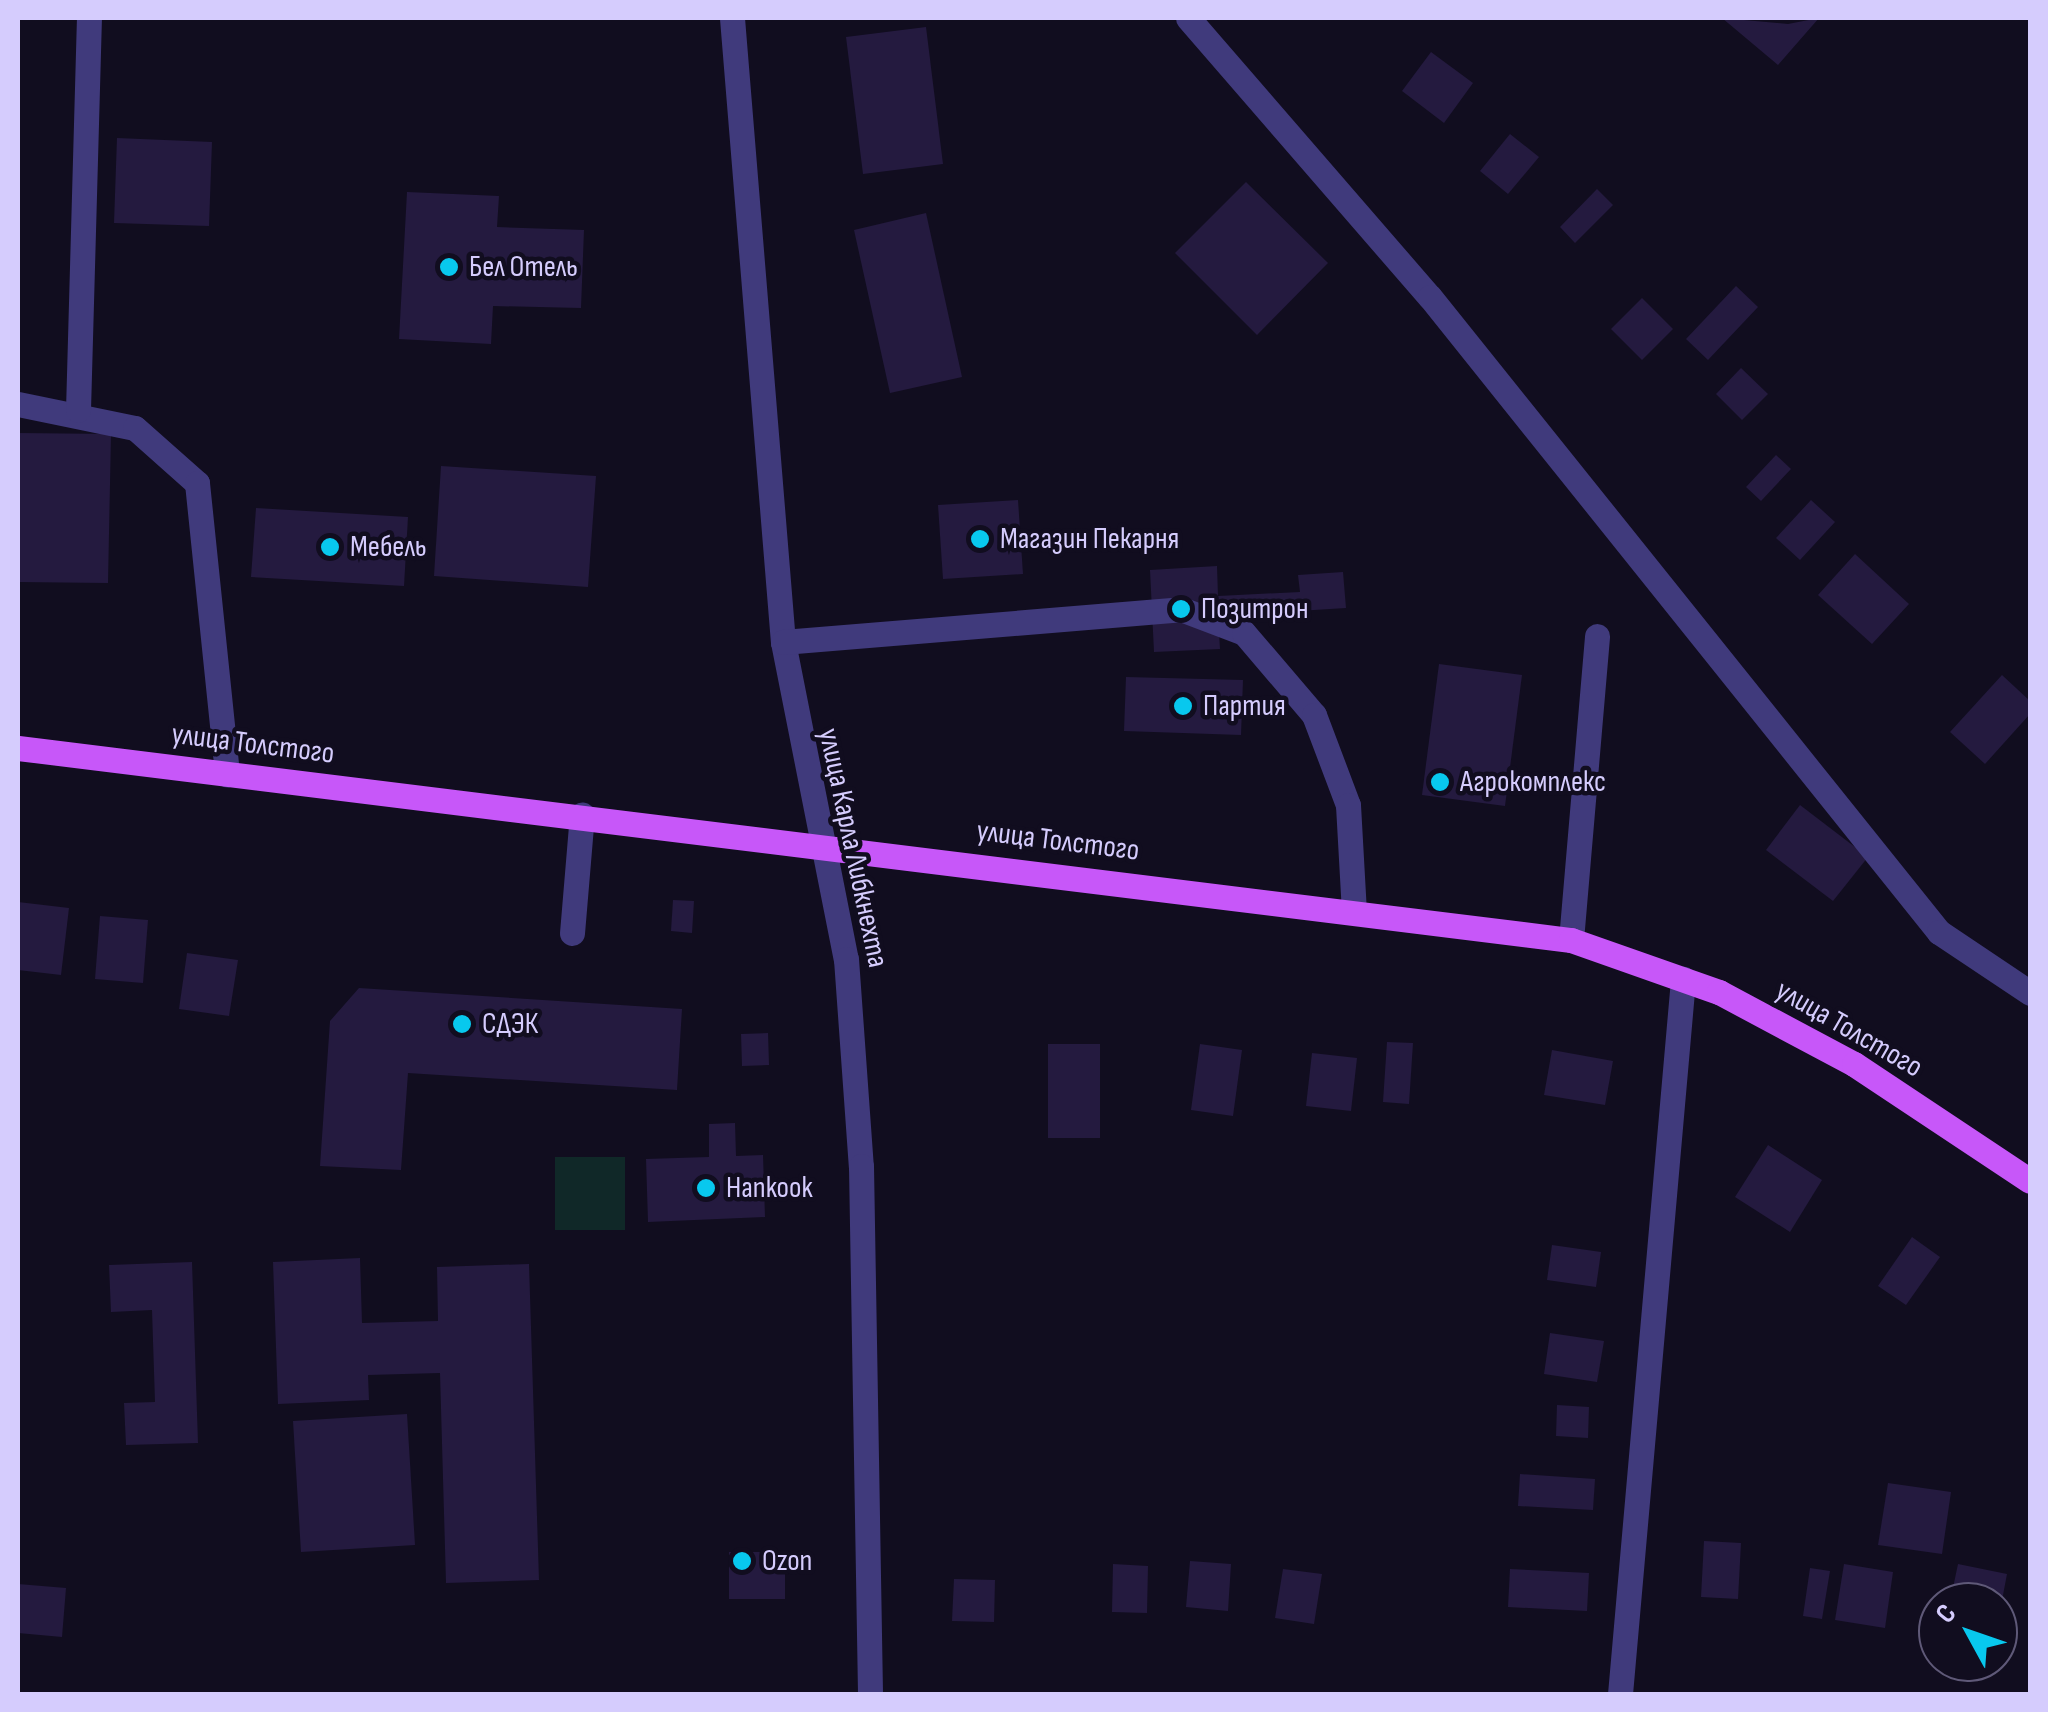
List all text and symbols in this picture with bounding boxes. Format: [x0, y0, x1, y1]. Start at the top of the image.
place label: Бел Отель [469, 249, 578, 285]
marker: Бел Отель [438, 256, 460, 278]
place label: Магазин Пекарня [1000, 521, 1179, 557]
marker: Магазин Пекарня [969, 528, 991, 550]
place label: Мебель [350, 529, 427, 565]
marker: Мебель [319, 536, 341, 558]
place label: Позитрон [1201, 591, 1309, 627]
marker: Позитрон [1170, 598, 1192, 620]
place label: Партия [1203, 688, 1286, 724]
marker: Партия [1172, 695, 1194, 717]
street label: улица Толстого [170, 716, 336, 772]
street label: улица Карла Либкнехта [810, 725, 896, 971]
place label: Агрокомплекс [1460, 764, 1606, 800]
marker: Агрокомплекс [1429, 771, 1451, 793]
street label: улица Толстого [975, 813, 1141, 869]
street label: улица Толстого [1769, 973, 1929, 1085]
place label: СДЭК [482, 1006, 538, 1042]
marker: СДЭК [451, 1013, 473, 1035]
place label: Hankook [726, 1170, 813, 1206]
marker: Hankook [695, 1177, 717, 1199]
place label: Ozon [762, 1543, 812, 1579]
marker: Ozon [731, 1550, 753, 1572]
north arrow [1918, 1582, 2018, 1682]
text: С [1929, 1598, 1963, 1630]

